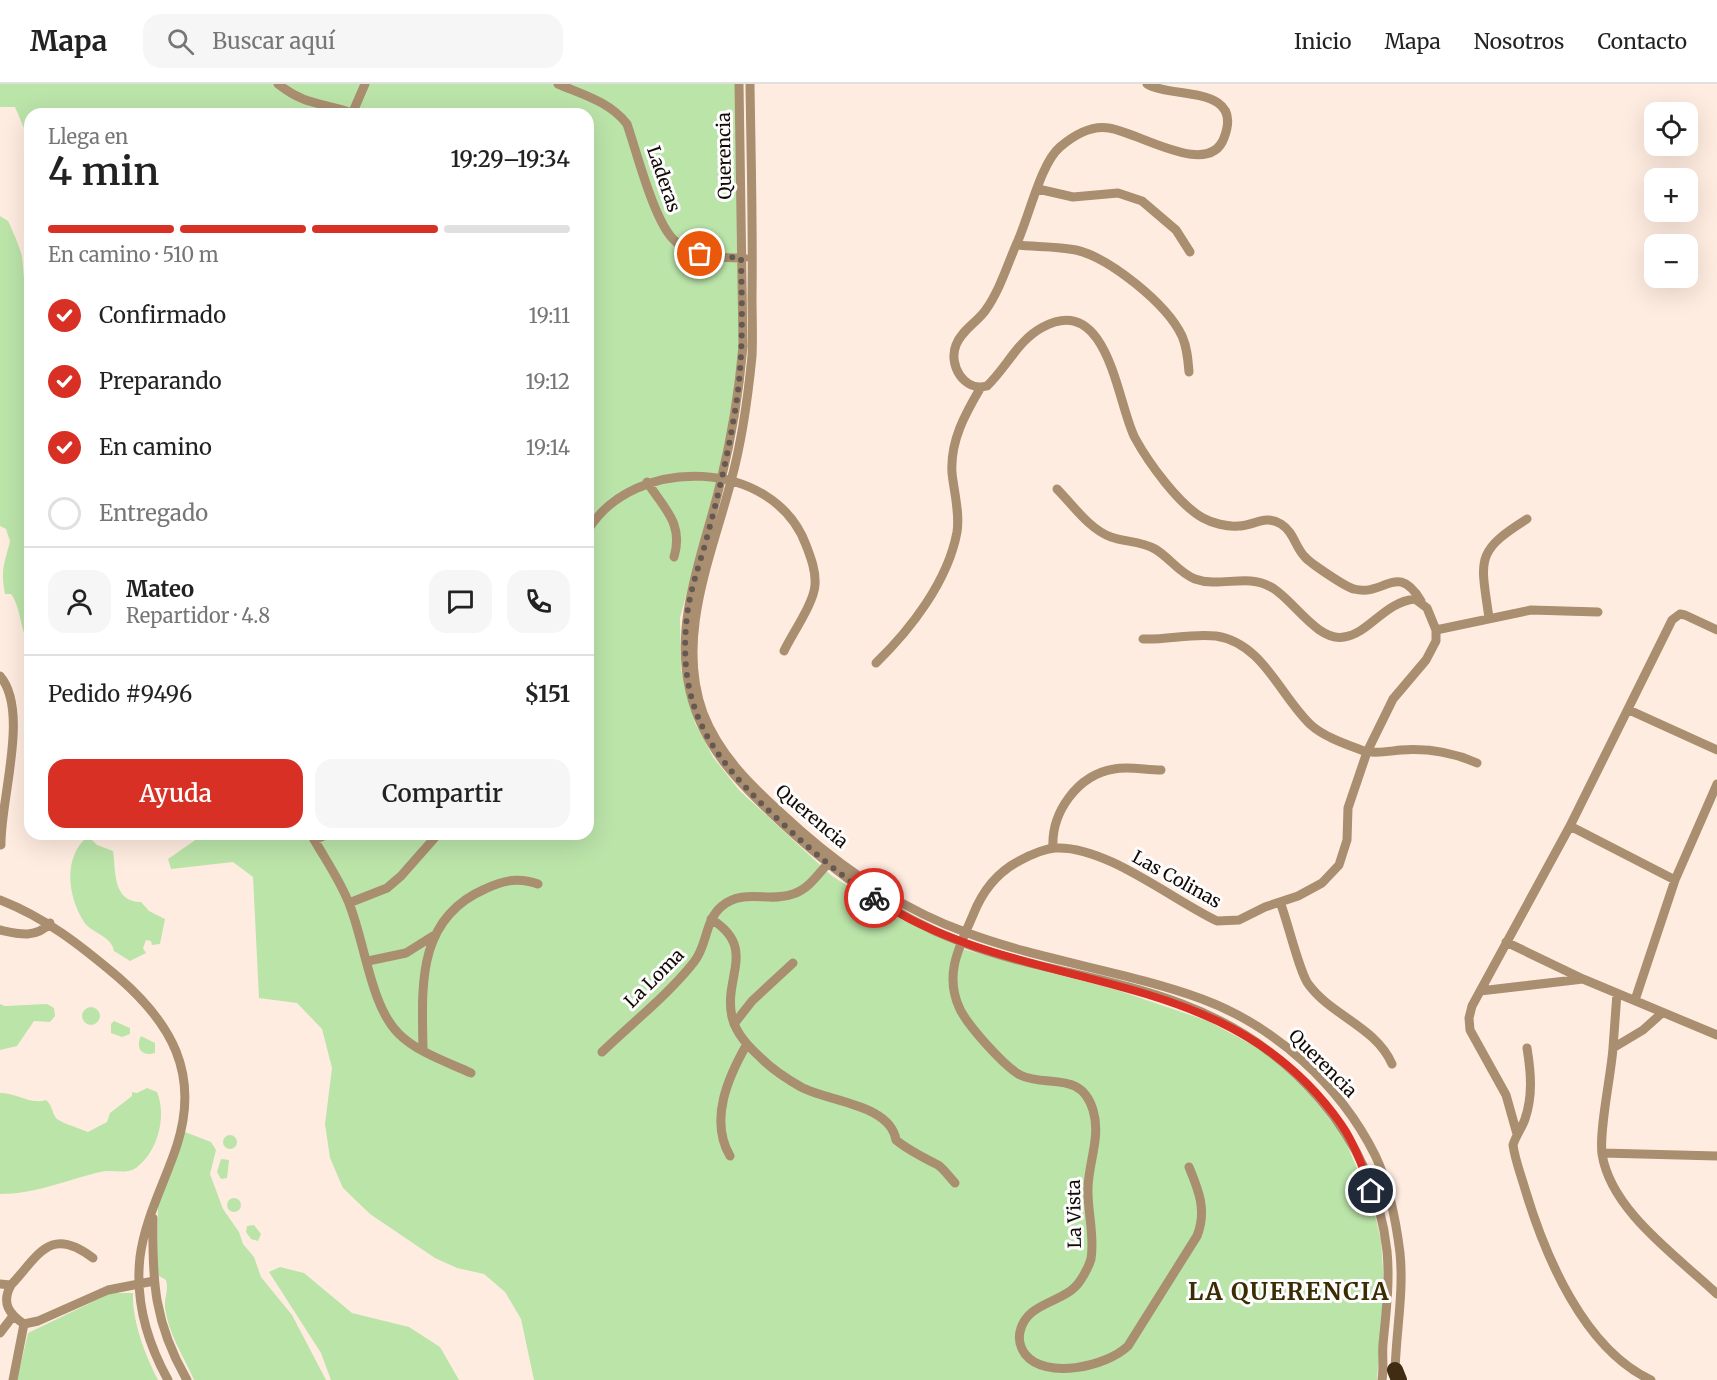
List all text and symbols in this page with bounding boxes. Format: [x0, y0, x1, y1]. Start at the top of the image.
search box [143, 14, 563, 68]
text: Mapa [30, 23, 107, 59]
icon: search [164, 25, 197, 58]
text: Buscar aquí [212, 27, 335, 55]
text: Inicio [1294, 28, 1352, 55]
text: Mapa [1385, 28, 1441, 55]
text: Nosotros [1474, 28, 1564, 55]
text: Contacto [1597, 28, 1687, 55]
map controls [1644, 102, 1698, 288]
button: locate [1644, 102, 1698, 156]
street label: Querencia [712, 112, 736, 200]
text: Llega en [48, 124, 128, 149]
street label: Laderas [642, 143, 686, 215]
text: 19:29–19:34 [451, 145, 570, 173]
text: 4 min [48, 147, 159, 196]
button: + [1644, 168, 1698, 222]
pin [674, 228, 725, 279]
button: − [1644, 234, 1698, 288]
icon: bag [683, 237, 716, 270]
text: En camino · 510 m [48, 242, 219, 267]
icon: check [48, 299, 81, 332]
text: Confirmado [99, 301, 226, 329]
text: 19:11 [529, 303, 570, 328]
icon: check [48, 365, 81, 398]
text: Preparando [99, 367, 222, 395]
text: 19:12 [525, 369, 570, 394]
icon: check [48, 431, 81, 464]
text: En camino [99, 433, 212, 461]
text: 19:14 [526, 435, 570, 460]
text: Entregado [99, 499, 208, 527]
button: person [48, 570, 111, 633]
button: chat [429, 570, 492, 633]
button: phone [507, 570, 570, 633]
text: Mateo [126, 575, 194, 603]
text: Repartidor · 4.8 [126, 603, 270, 628]
text: Pedido #9496 [48, 680, 192, 708]
text: $151 [525, 680, 570, 708]
button: Ayuda [48, 759, 303, 828]
button: Compartir [315, 759, 570, 828]
street label: Querencia [771, 779, 853, 853]
street label: Las Colinas [1128, 845, 1226, 913]
courier [844, 868, 904, 928]
icon: bike [858, 882, 891, 915]
street label: La Loma [619, 943, 689, 1013]
street label: Querencia [1284, 1024, 1362, 1102]
pin [1345, 1165, 1396, 1216]
icon: home [1354, 1174, 1387, 1207]
street label: La Vista [1062, 1179, 1086, 1249]
district label: LA QUERENCIA [1188, 1276, 1390, 1307]

